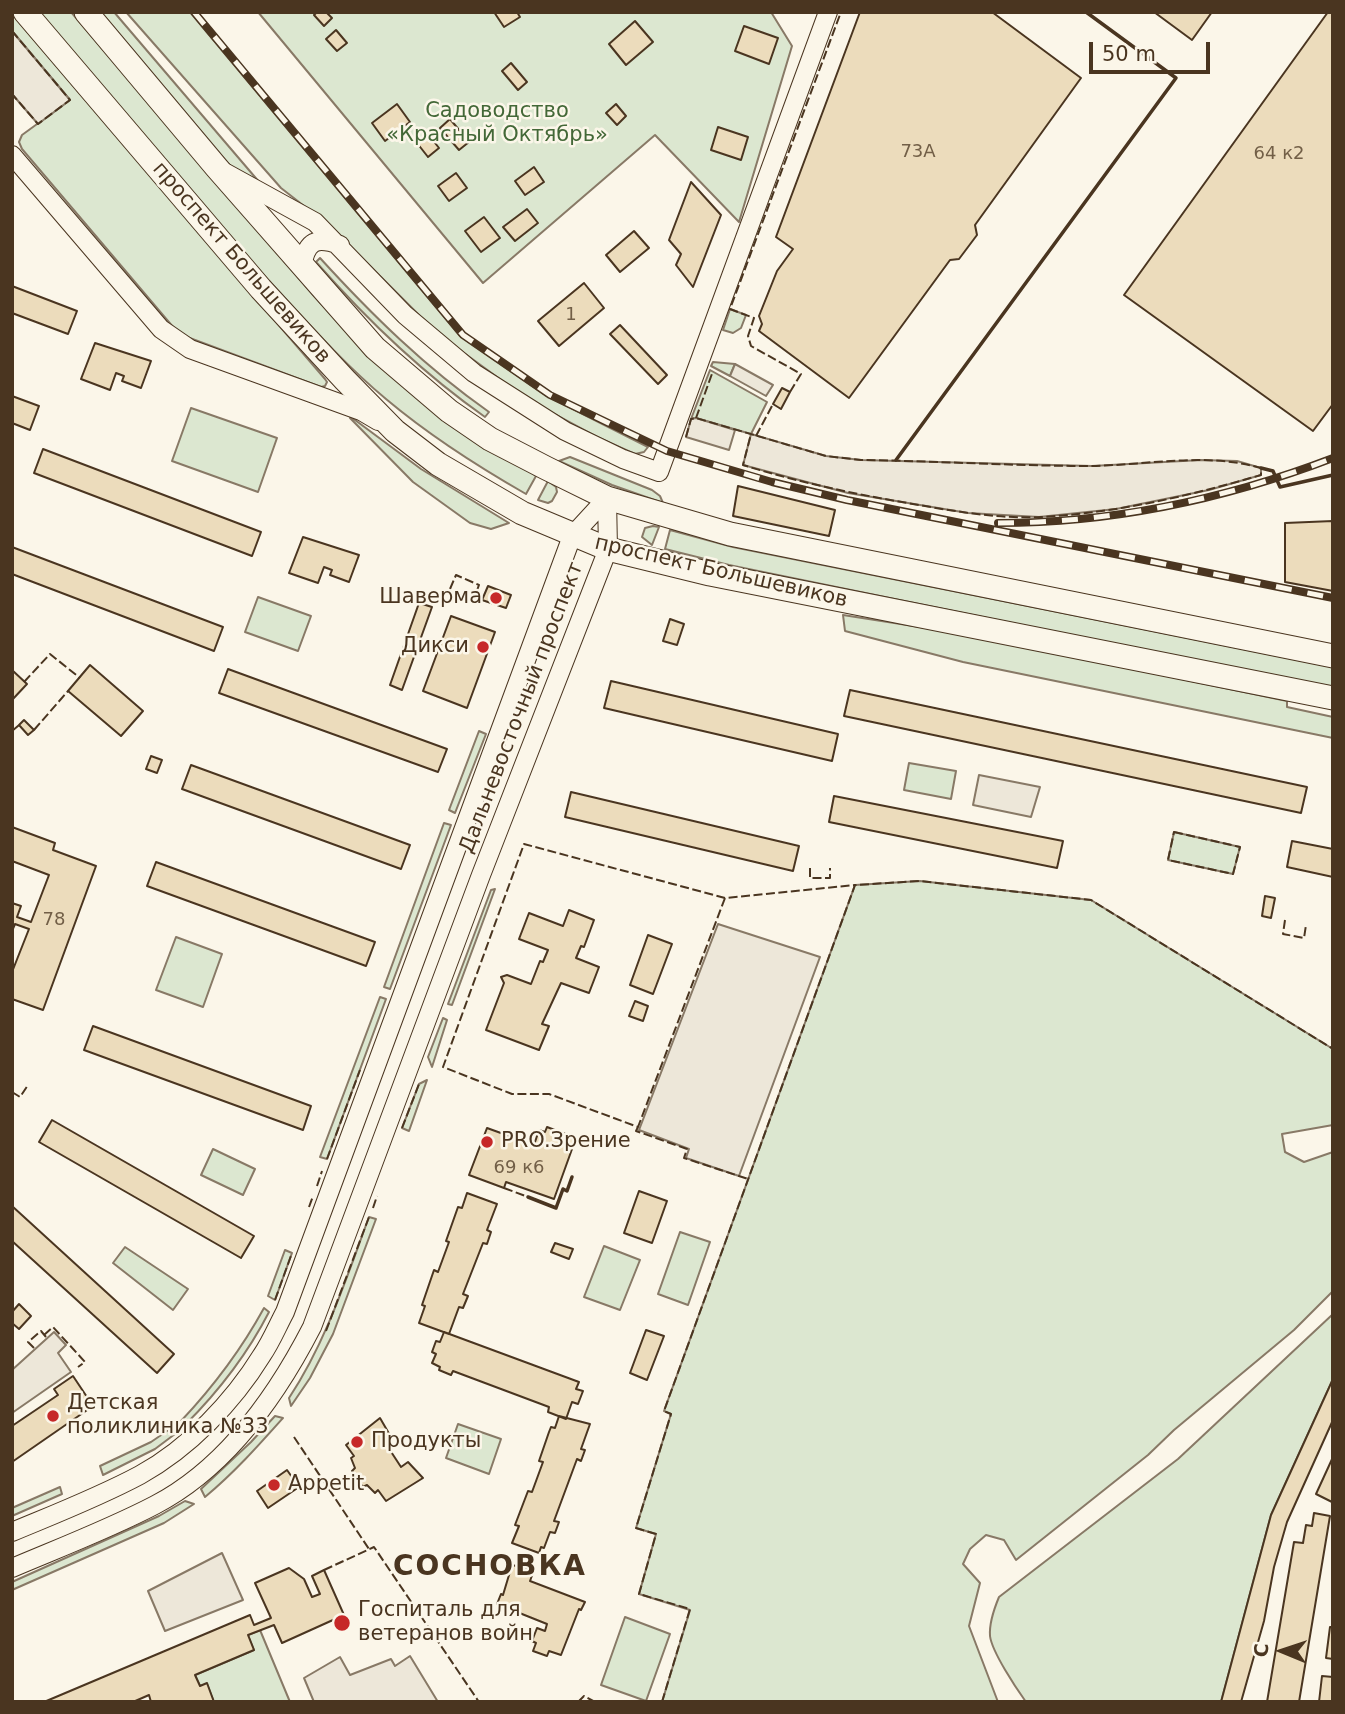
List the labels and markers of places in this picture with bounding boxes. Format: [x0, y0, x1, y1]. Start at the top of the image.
place label: Шаверма [379, 585, 482, 611]
marker: Шаверма [488, 590, 504, 606]
place label: Дикси [401, 634, 469, 660]
marker: Дикси [475, 639, 491, 655]
place label: PRO.Зрение [501, 1129, 631, 1155]
marker: PRO.Зрение [479, 1134, 495, 1150]
place label: Детская поликлиника №33 [67, 1391, 269, 1441]
marker: Детская поликлиника №33 [45, 1408, 61, 1424]
place label: Продукты [371, 1429, 481, 1455]
marker: Продукты [349, 1434, 365, 1450]
place label: Appetit [288, 1472, 364, 1498]
marker: Appetit [266, 1477, 282, 1493]
place label: Госпиталь для ветеранов войн [358, 1598, 533, 1648]
marker: Госпиталь для ветеранов войн [332, 1613, 352, 1633]

